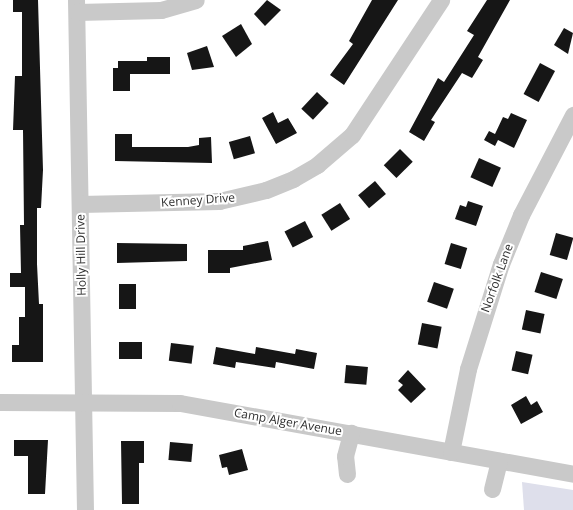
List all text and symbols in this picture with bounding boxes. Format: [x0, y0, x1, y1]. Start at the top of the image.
street label: Kenney Drive [161, 190, 235, 210]
street label: Holly Hill Drive [73, 214, 89, 296]
street label: Norfolk Lane [478, 242, 516, 314]
street label: Camp Alger Avenue [233, 405, 343, 439]

